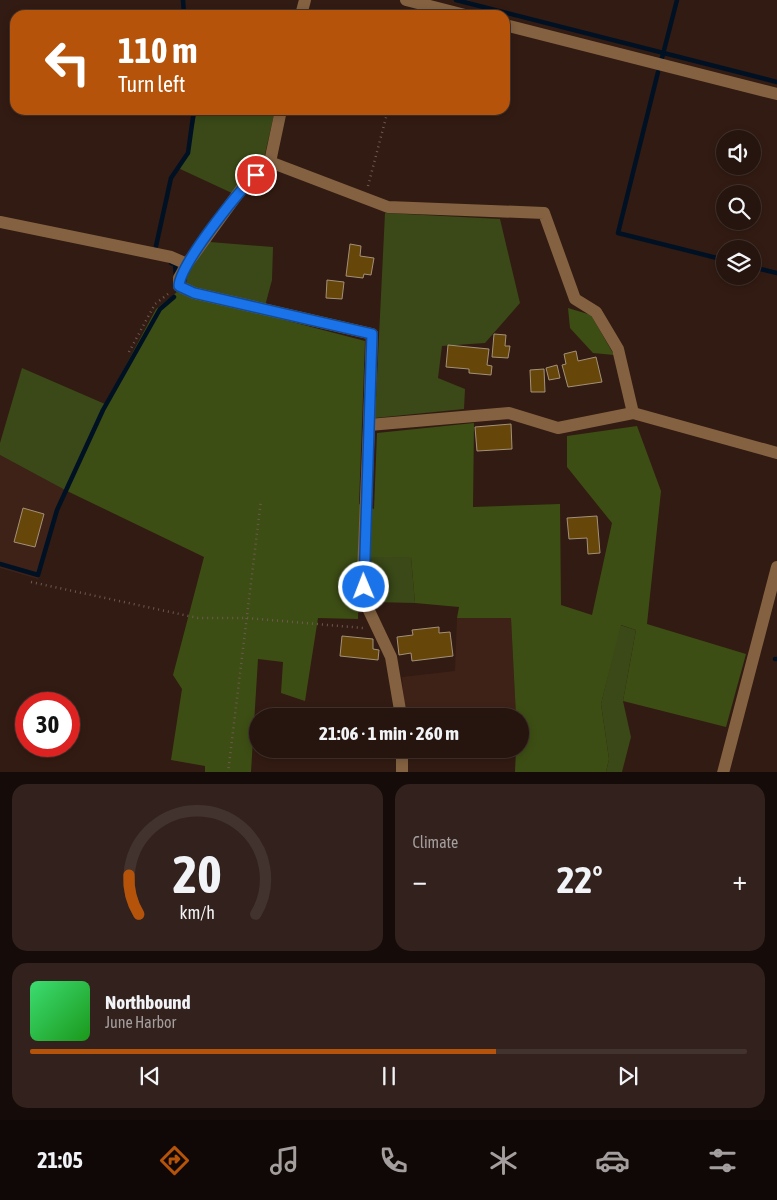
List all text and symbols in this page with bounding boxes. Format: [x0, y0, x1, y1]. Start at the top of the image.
icon: left [35, 30, 100, 95]
text: 110 m [118, 30, 197, 70]
text: Turn left [118, 71, 185, 97]
map controls [716, 130, 761, 285]
button: sound [716, 130, 761, 175]
pin [235, 154, 277, 196]
icon: arrive [242, 161, 270, 189]
button: search [716, 185, 761, 230]
button: layers [716, 240, 761, 285]
position arrow [337, 560, 389, 612]
speed limit sign: 30 [15, 692, 80, 757]
text: 21:06 · 1 min · 260 m [319, 722, 459, 744]
text: Climate [413, 833, 458, 851]
text: 20 [173, 844, 222, 904]
text: 22° [557, 858, 603, 901]
text: − [413, 864, 427, 896]
text: + [732, 864, 747, 896]
text: km/h [180, 902, 215, 923]
text: Northbound [105, 991, 191, 1013]
text: June Harbor [105, 1013, 176, 1031]
icon: previous [136, 1062, 164, 1090]
icon: pause [375, 1062, 403, 1090]
icon: next [614, 1062, 642, 1090]
icon: directions [157, 1143, 192, 1178]
icon: music [267, 1143, 302, 1178]
icon: phone [376, 1143, 411, 1178]
icon: climate [486, 1143, 521, 1178]
icon: car [595, 1143, 630, 1178]
icon: filters [705, 1143, 740, 1178]
text: 21:05 [37, 1147, 83, 1173]

